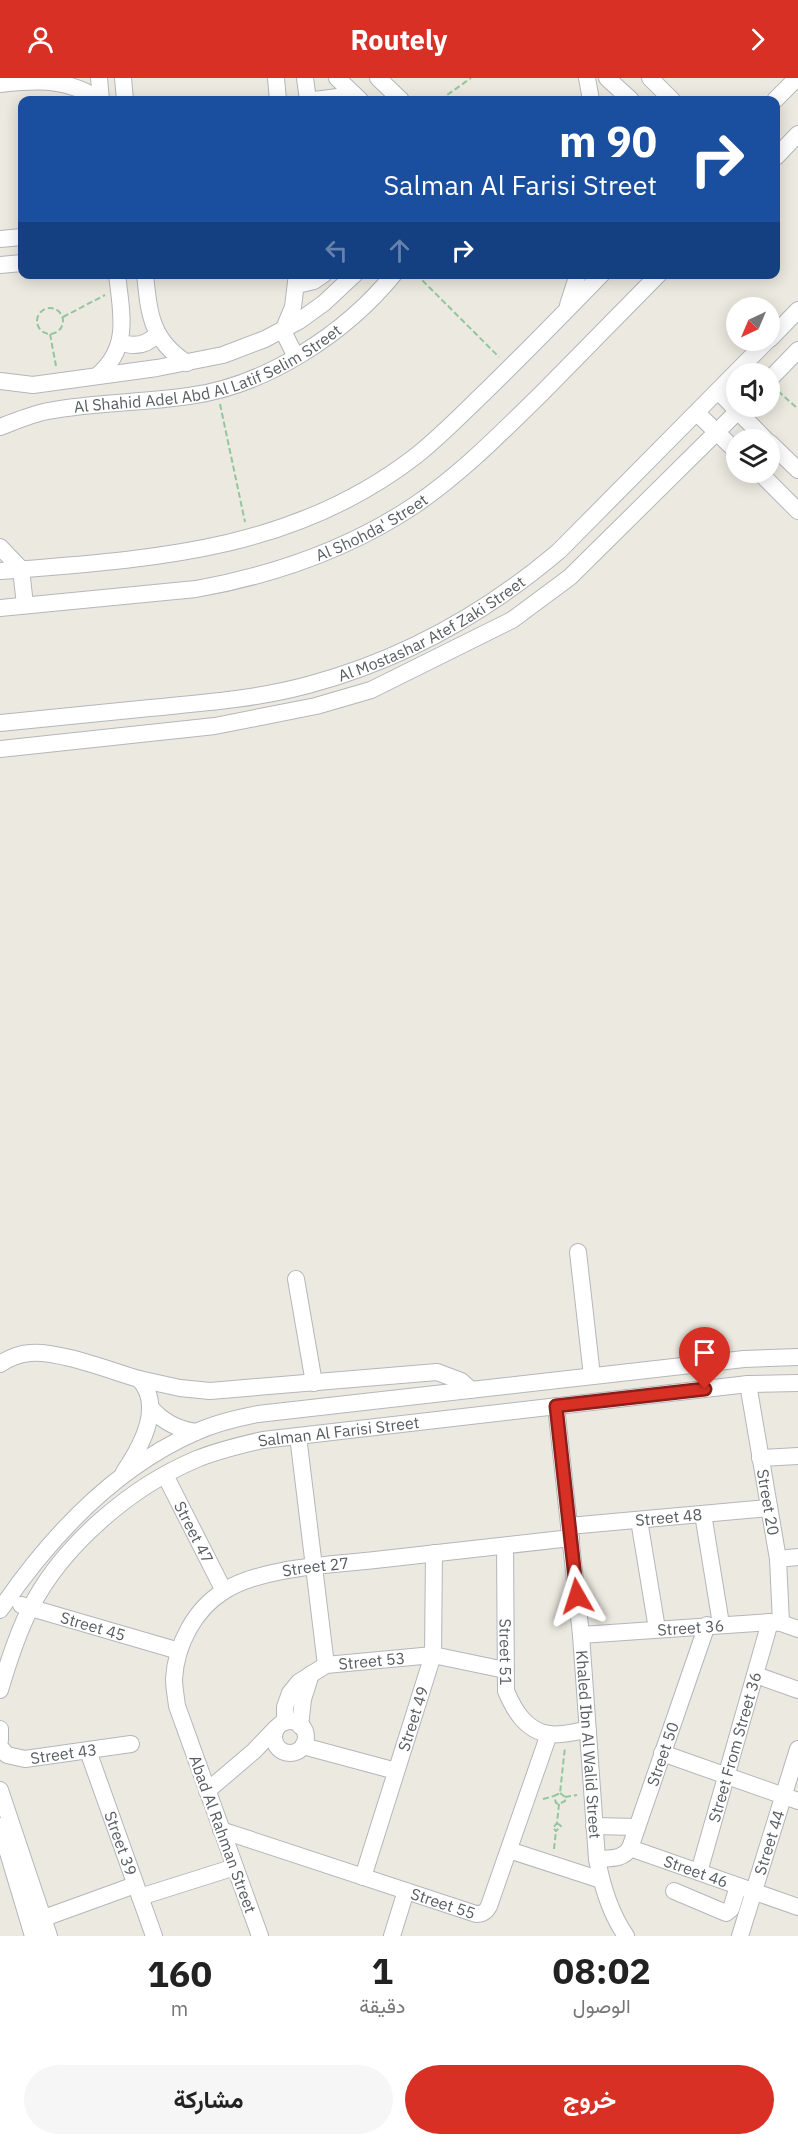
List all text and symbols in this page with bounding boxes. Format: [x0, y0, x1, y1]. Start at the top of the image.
text: Routely [351, 22, 447, 57]
icon: person [24, 23, 57, 56]
icon: forward [741, 23, 774, 56]
text: 90 m [559, 114, 657, 169]
icon: right [678, 120, 756, 198]
text: Salman Al Farisi Street [383, 167, 657, 202]
icon: left [320, 234, 353, 267]
icon: ahead [383, 234, 416, 267]
icon: right [446, 234, 479, 267]
north arrow [726, 297, 780, 351]
map controls [726, 297, 780, 483]
street label: Al Shahid Adel Abd Al Latif Selim Street [73, 320, 345, 417]
button: sound [726, 363, 780, 417]
button: layers [726, 429, 780, 483]
street label: Al Shohda' Street [313, 489, 431, 565]
street label: Al Mostashar Atef Zaki Street [335, 572, 529, 685]
pin [679, 1327, 730, 1389]
icon: arrive [688, 1336, 721, 1369]
street label: Salman Al Farisi Street [256, 1412, 420, 1451]
street label: Street 20 [753, 1468, 784, 1537]
street label: Street 47 [170, 1498, 218, 1566]
street label: Street 48 [634, 1504, 703, 1530]
street label: Street 27 [280, 1553, 350, 1581]
position arrow [545, 1564, 609, 1628]
street label: Street 45 [58, 1607, 128, 1645]
street label: Street 36 [657, 1615, 725, 1640]
street label: Street 51 [496, 1618, 516, 1686]
street label: Street 53 [338, 1648, 406, 1674]
street label: Khaled Ibn Al Walid Street [572, 1649, 606, 1839]
street label: Street From Street 36 [704, 1669, 765, 1825]
street label: Street 49 [393, 1684, 433, 1754]
street label: Street 50 [642, 1719, 683, 1789]
street label: Street 43 [29, 1739, 98, 1768]
street label: Abad Al Rahman Street [185, 1752, 261, 1916]
street label: Street 44 [750, 1807, 788, 1877]
street label: Street 39 [100, 1808, 142, 1878]
street label: Street 46 [661, 1851, 731, 1892]
street label: Street 55 [408, 1883, 478, 1923]
text: 1 [371, 1947, 393, 1994]
text: 08:02 [553, 1947, 651, 1994]
text: 160 [147, 1950, 212, 1997]
text: دقيقة [359, 1992, 405, 2019]
text: الوصول [573, 1992, 631, 2019]
text: m [171, 1995, 188, 2022]
button: مشاركة [24, 2065, 393, 2134]
button: خروج [405, 2065, 774, 2134]

